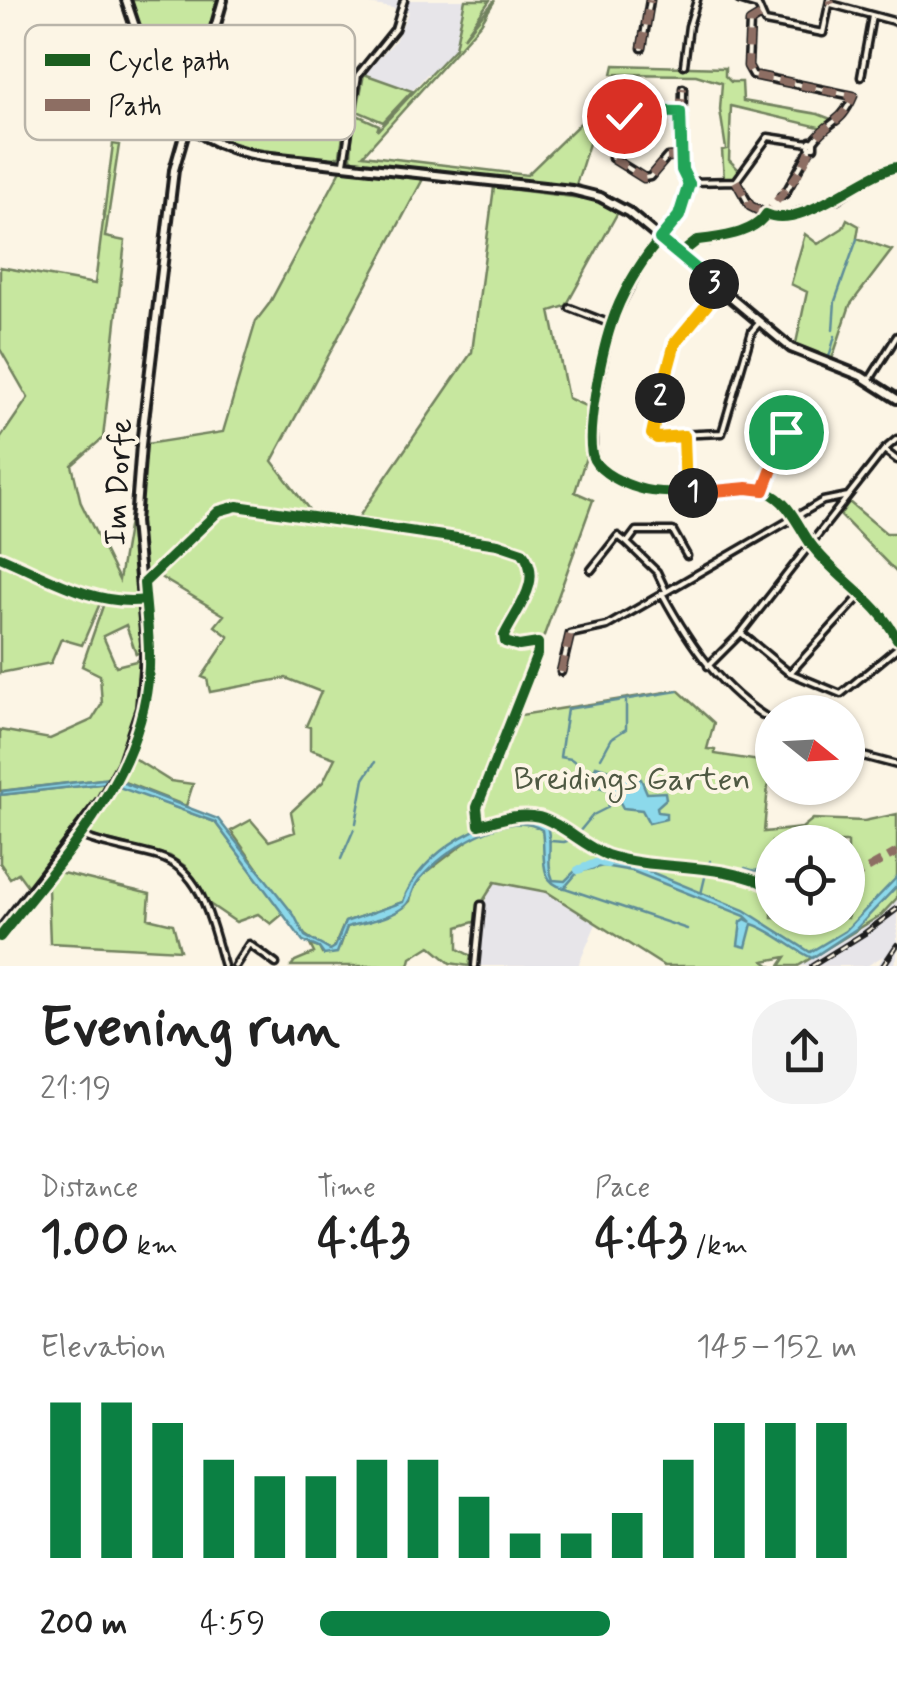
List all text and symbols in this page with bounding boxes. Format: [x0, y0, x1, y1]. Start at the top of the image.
legend [25, 25, 355, 140]
text: Cycle path [108, 44, 230, 81]
pin [582, 74, 667, 159]
text: Path [108, 89, 162, 126]
icon: check [597, 89, 652, 144]
pin: 3 [689, 259, 739, 309]
text: 3 [708, 265, 720, 302]
pin: 2 [635, 373, 685, 423]
text: 2 [653, 379, 667, 416]
pin [744, 390, 829, 475]
icon: arrive [759, 405, 814, 460]
street label: Im Dorfe [95, 417, 143, 547]
pin: 1 [668, 468, 718, 518]
text: 1 [687, 474, 699, 511]
north arrow [755, 695, 865, 805]
map controls [755, 695, 865, 935]
park label: Breidings Garten [513, 759, 751, 803]
button: locate [755, 825, 865, 935]
text: Evening run [40, 994, 340, 1066]
button: share [752, 999, 857, 1104]
text: 21:19 [40, 1068, 111, 1110]
text: Distance [40, 1170, 138, 1207]
text: Time [317, 1170, 376, 1207]
text: Pace [595, 1170, 650, 1207]
text: 1.00 [40, 1207, 129, 1273]
text: 4:43 [317, 1207, 410, 1273]
text: 4:43 [595, 1207, 687, 1273]
text: km [129, 1228, 178, 1265]
text: /km [687, 1228, 748, 1265]
text: Elevation [40, 1326, 166, 1368]
text: 145–152 m [696, 1326, 857, 1368]
text: 200 m [40, 1603, 127, 1645]
text: 4:59 [200, 1603, 265, 1645]

